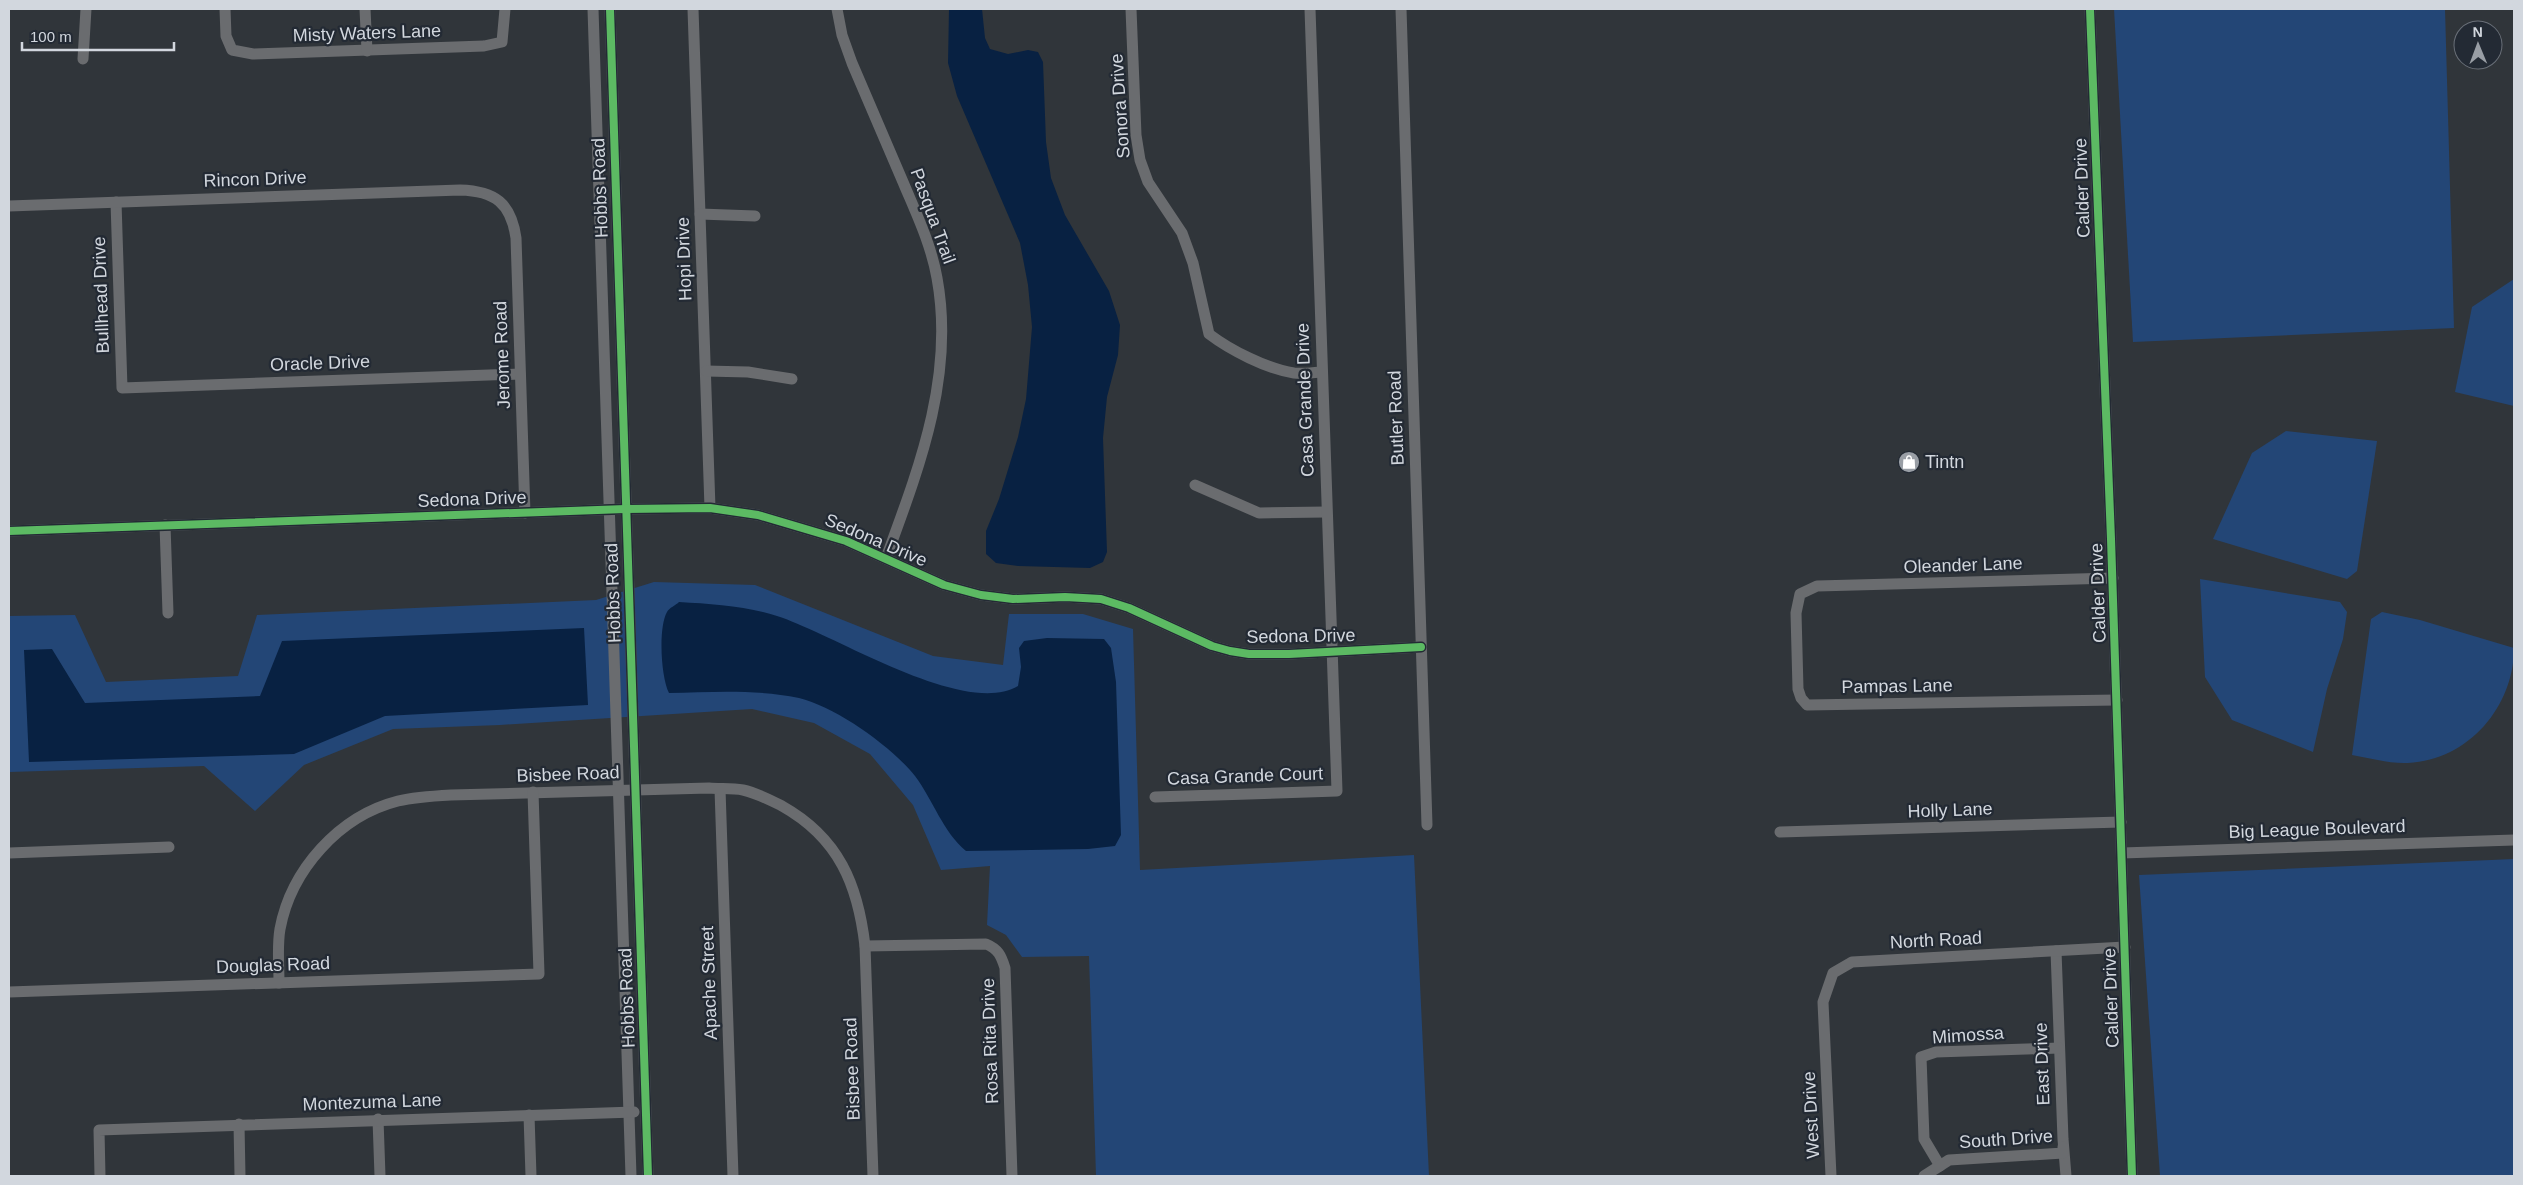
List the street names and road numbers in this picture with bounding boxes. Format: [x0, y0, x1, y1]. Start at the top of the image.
street label: Misty Waters Lane [293, 20, 441, 46]
street label: Sonora Drive [1106, 53, 1134, 159]
street label: Hobbs Road [588, 138, 612, 238]
street label: Calder Drive [2070, 138, 2094, 238]
street label: Pasqua Trail [906, 166, 960, 266]
street label: Rincon Drive [203, 167, 307, 191]
street label: Hopi Drive [673, 217, 695, 301]
street label: Bullhead Drive [89, 236, 113, 354]
street label: Jerome Road [490, 301, 514, 409]
street label: Casa Grande Drive [1292, 323, 1318, 477]
street label: Oracle Drive [270, 351, 370, 375]
street label: Butler Road [1384, 370, 1408, 466]
street label: Sedona Drive [417, 487, 527, 511]
street label: Sedona Drive [822, 509, 930, 571]
street label: Hobbs Road [601, 543, 625, 643]
street label: Calder Drive [2086, 543, 2110, 643]
street label: Oleander Lane [1903, 553, 2023, 577]
street label: Sedona Drive [1246, 625, 1356, 647]
street label: Pampas Lane [1841, 675, 1953, 697]
street label: Bisbee Road [516, 762, 620, 786]
street label: Casa Grande Court [1167, 763, 1323, 789]
street label: Holly Lane [1907, 799, 1993, 821]
street label: Big League Boulevard [2228, 816, 2406, 842]
street label: Apache Street [697, 926, 721, 1040]
street label: North Road [1890, 928, 1982, 952]
street label: Hobbs Road [615, 948, 639, 1048]
street label: Calder Drive [2099, 948, 2123, 1048]
street label: Douglas Road [216, 953, 330, 977]
street label: Rosa Rita Drive [978, 978, 1002, 1104]
street label: Bisbee Road [840, 1017, 864, 1121]
street label: Mimossa [1931, 1022, 2006, 1047]
street label: East Drive [2031, 1022, 2053, 1106]
street label: West Drive [1799, 1071, 1823, 1159]
street label: Montezuma Lane [302, 1090, 442, 1114]
street label: South Drive [1958, 1126, 2054, 1152]

